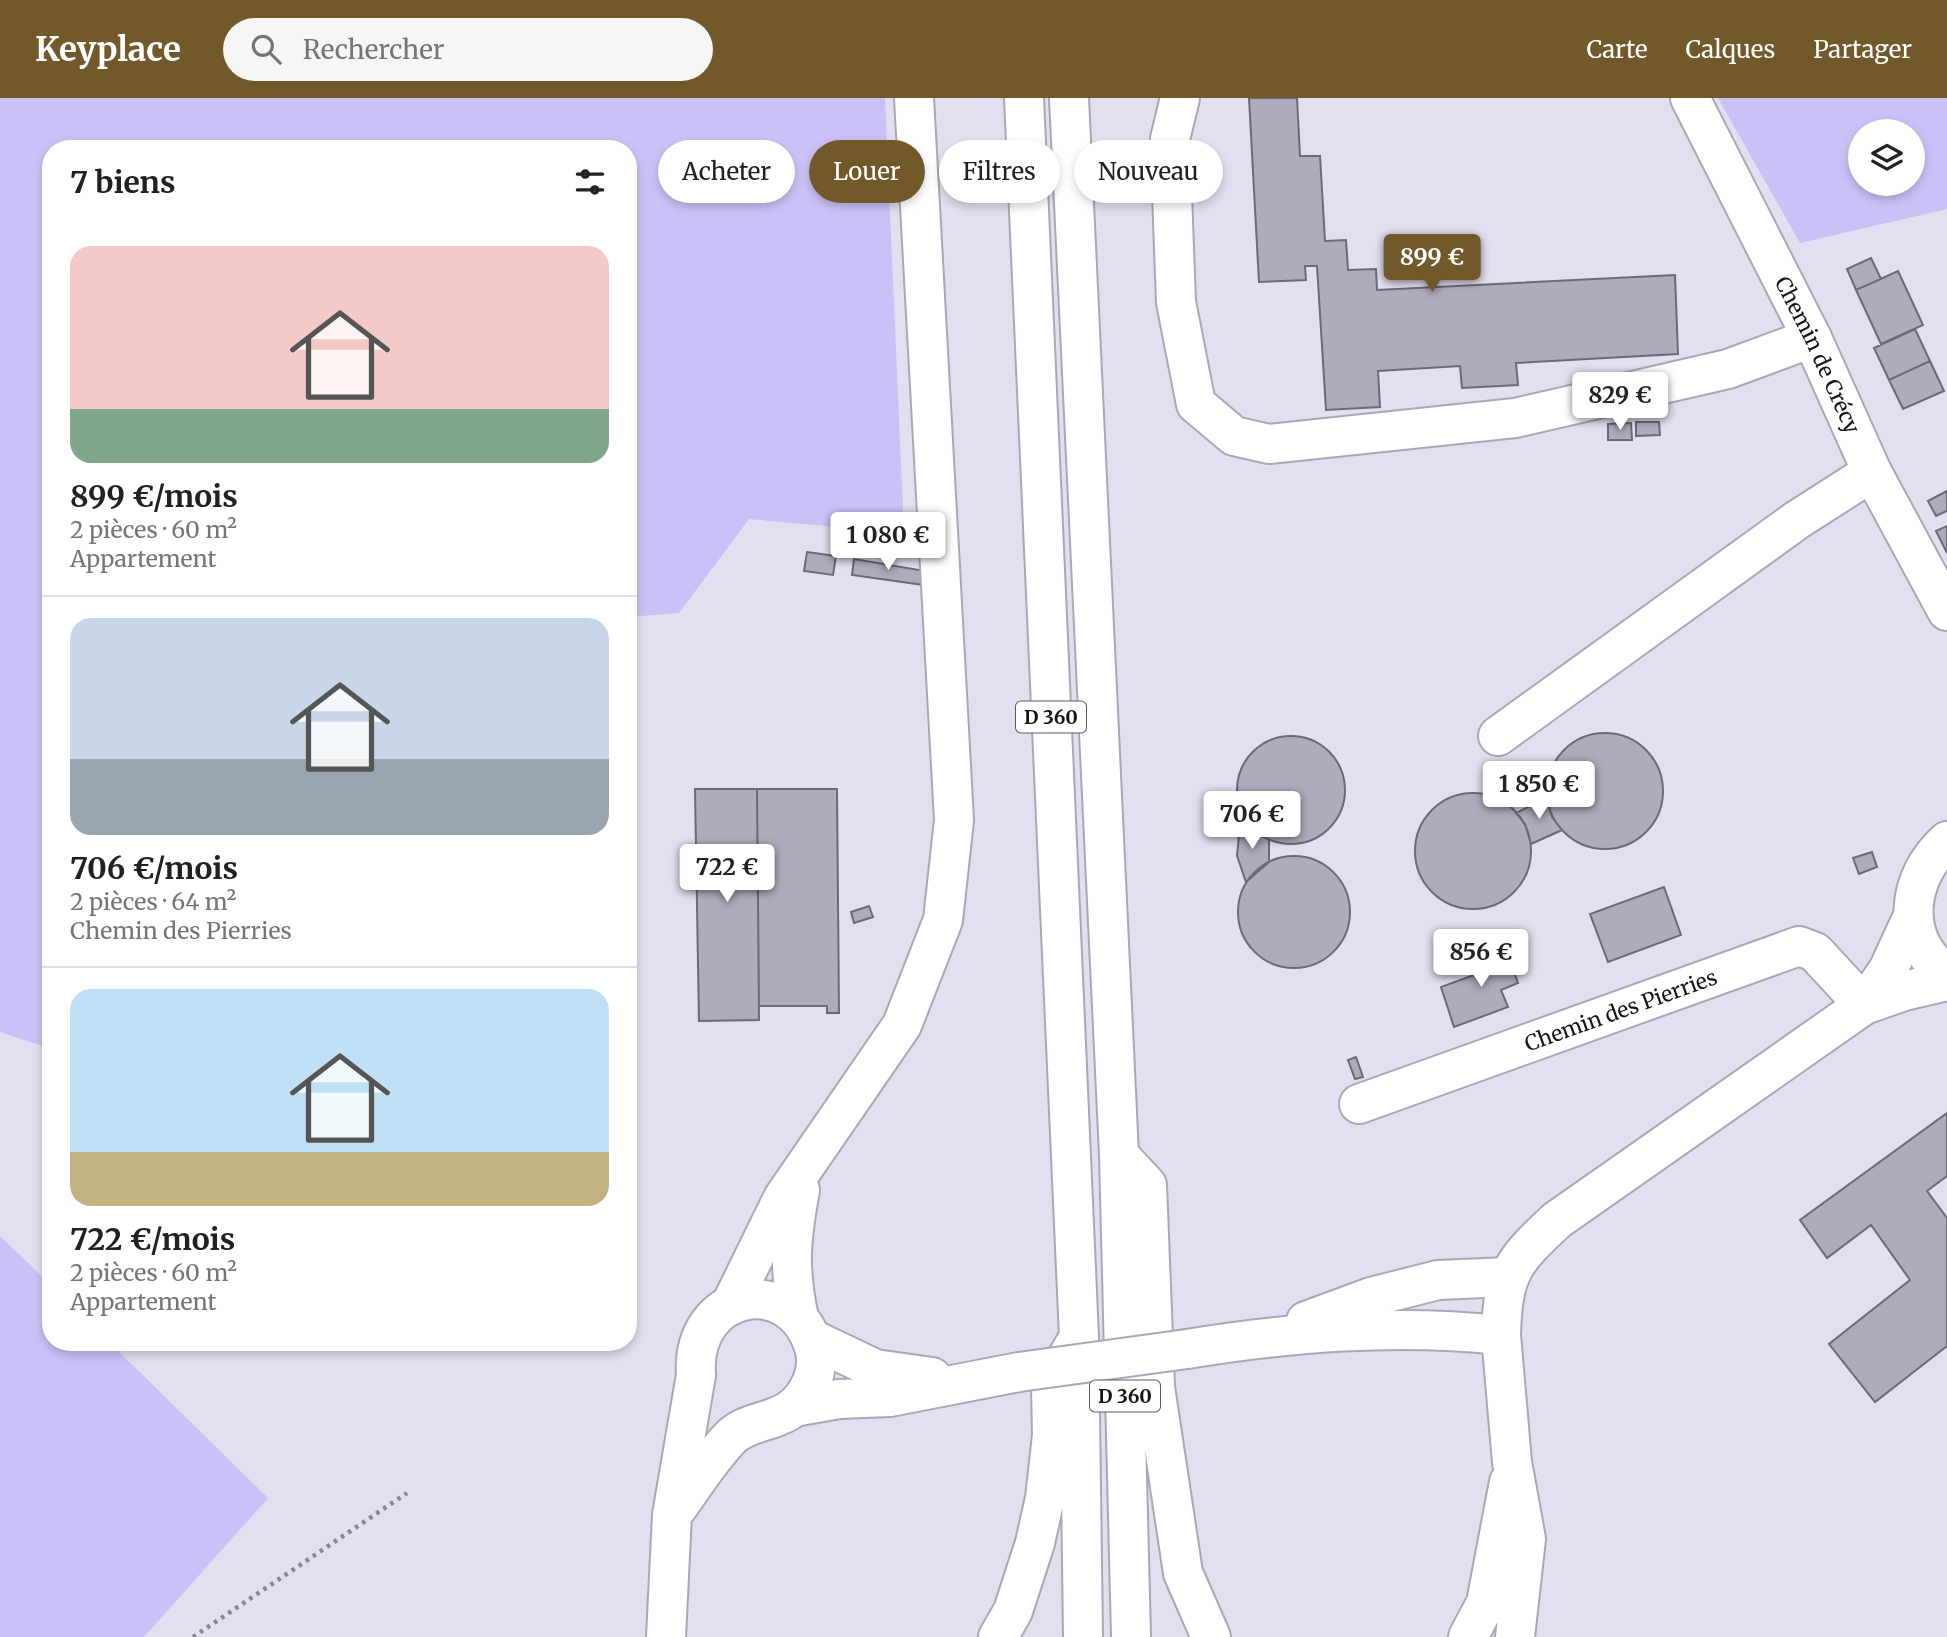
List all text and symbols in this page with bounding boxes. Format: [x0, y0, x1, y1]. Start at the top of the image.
search box [223, 18, 713, 81]
text: Keyplace [35, 29, 181, 70]
icon: search [247, 30, 285, 68]
text: Rechercher [303, 33, 444, 66]
text: Carte [1586, 34, 1647, 65]
text: Calques [1685, 34, 1775, 65]
text: Partager [1813, 34, 1912, 65]
map controls [1848, 119, 1925, 196]
button: layers [1848, 119, 1925, 196]
chip: Acheter [658, 140, 795, 203]
chip: Louer [809, 140, 925, 203]
chip: Filtres [939, 140, 1060, 203]
chip: Nouveau [1074, 140, 1223, 203]
text: 7 biens [70, 163, 176, 201]
icon: filters [571, 163, 609, 201]
pin: 899 € [1383, 234, 1481, 294]
text: 899 € [1400, 242, 1464, 271]
street label: Chemin de Crécy [1769, 272, 1867, 438]
icon: home [277, 292, 403, 418]
pin: 829 € [1571, 372, 1669, 432]
text: 829 € [1588, 380, 1652, 409]
text: 899 €/mois [70, 477, 238, 515]
pin: 1 080 € [823, 512, 953, 572]
text: 2 pièces · 60 m² [70, 515, 237, 544]
text: 1 080 € [846, 520, 930, 549]
text: Appartement [70, 544, 216, 573]
icon: home [277, 664, 403, 790]
road number: D 360 [1016, 702, 1086, 732]
pin: 1 850 € [1474, 762, 1604, 821]
text: 1 850 € [1499, 769, 1579, 798]
pin: 706 € [1203, 792, 1301, 851]
text: 706 € [1220, 799, 1284, 828]
pin: 722 € [678, 844, 776, 904]
text: 706 €/mois [70, 849, 238, 887]
text: 722 € [696, 852, 758, 881]
text: 2 pièces · 64 m² [70, 887, 236, 916]
text: Chemin des Pierries [70, 916, 292, 945]
pin: 856 € [1432, 930, 1530, 989]
text: 856 € [1449, 937, 1513, 966]
street label: Chemin des Pierries [1521, 963, 1721, 1057]
icon: home [277, 1035, 403, 1161]
text: 722 €/mois [70, 1220, 235, 1258]
text: 2 pièces · 60 m² [70, 1258, 237, 1287]
text: Appartement [70, 1287, 216, 1316]
road number: D 360 [1090, 1380, 1160, 1412]

